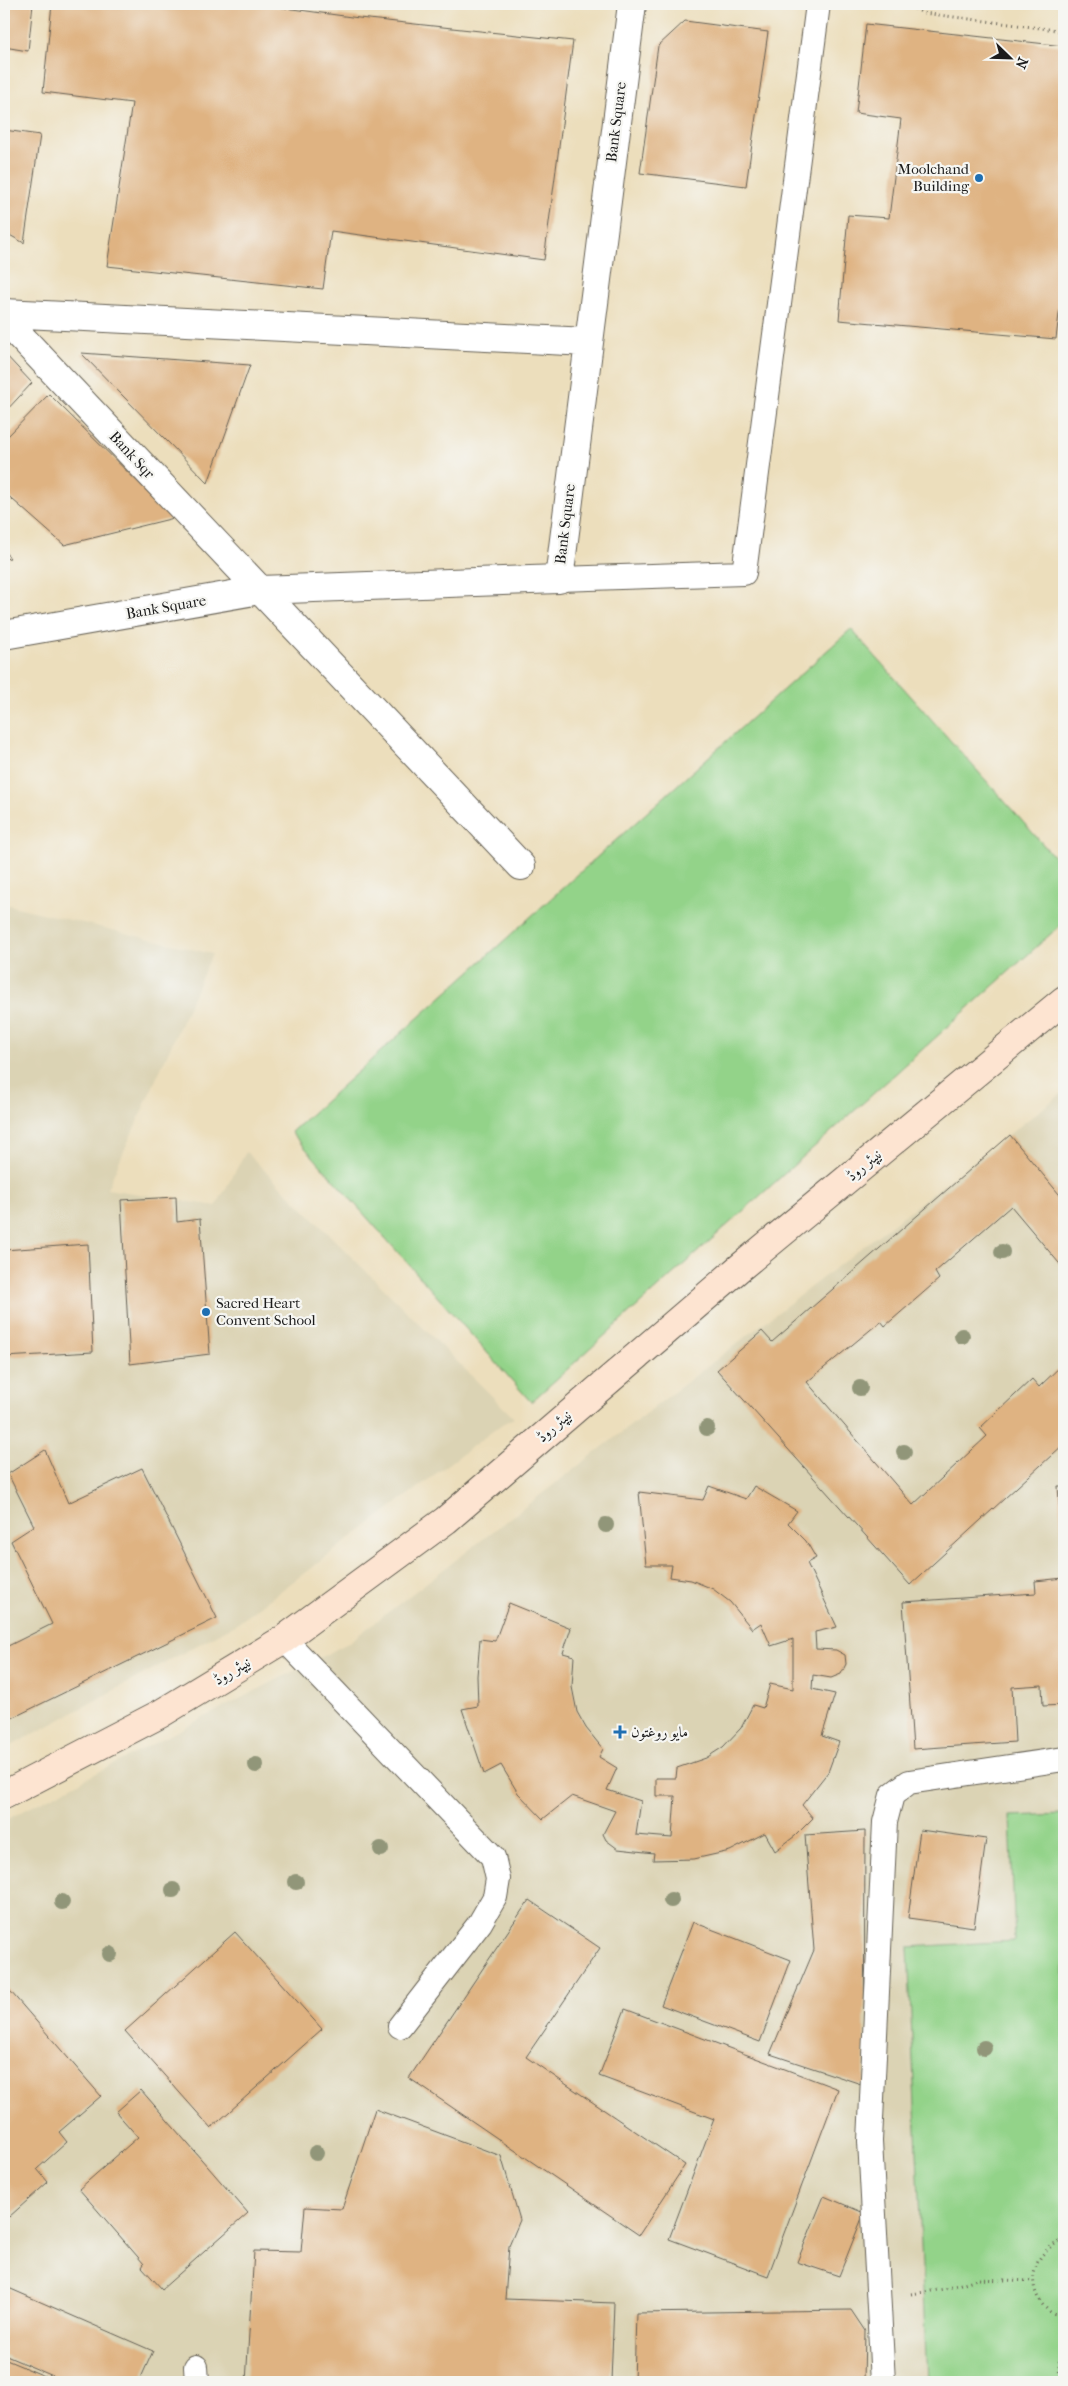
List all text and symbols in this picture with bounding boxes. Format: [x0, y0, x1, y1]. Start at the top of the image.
north arrow [986, 32, 1036, 82]
text: N [1011, 55, 1031, 71]
street label: Bank Square [602, 80, 630, 163]
place label: Moolchand Building [898, 160, 970, 195]
marker: Moolchand Building [973, 172, 985, 184]
street label: Bank Sqr [106, 428, 159, 483]
street label: Bank Square [551, 482, 579, 565]
street label: Bank Square [125, 591, 208, 623]
street label: نیپئر روڈ [843, 1145, 886, 1186]
place label: Sacred Heart Convent School [216, 1294, 316, 1329]
marker: Sacred Heart Convent School [200, 1306, 212, 1318]
street label: نیپئر روڈ [533, 1406, 576, 1447]
street label: نیپئر روڈ [210, 1653, 254, 1690]
place label: مایو روغتون [631, 1723, 688, 1741]
marker: مایو روغتون [613, 1725, 627, 1739]

